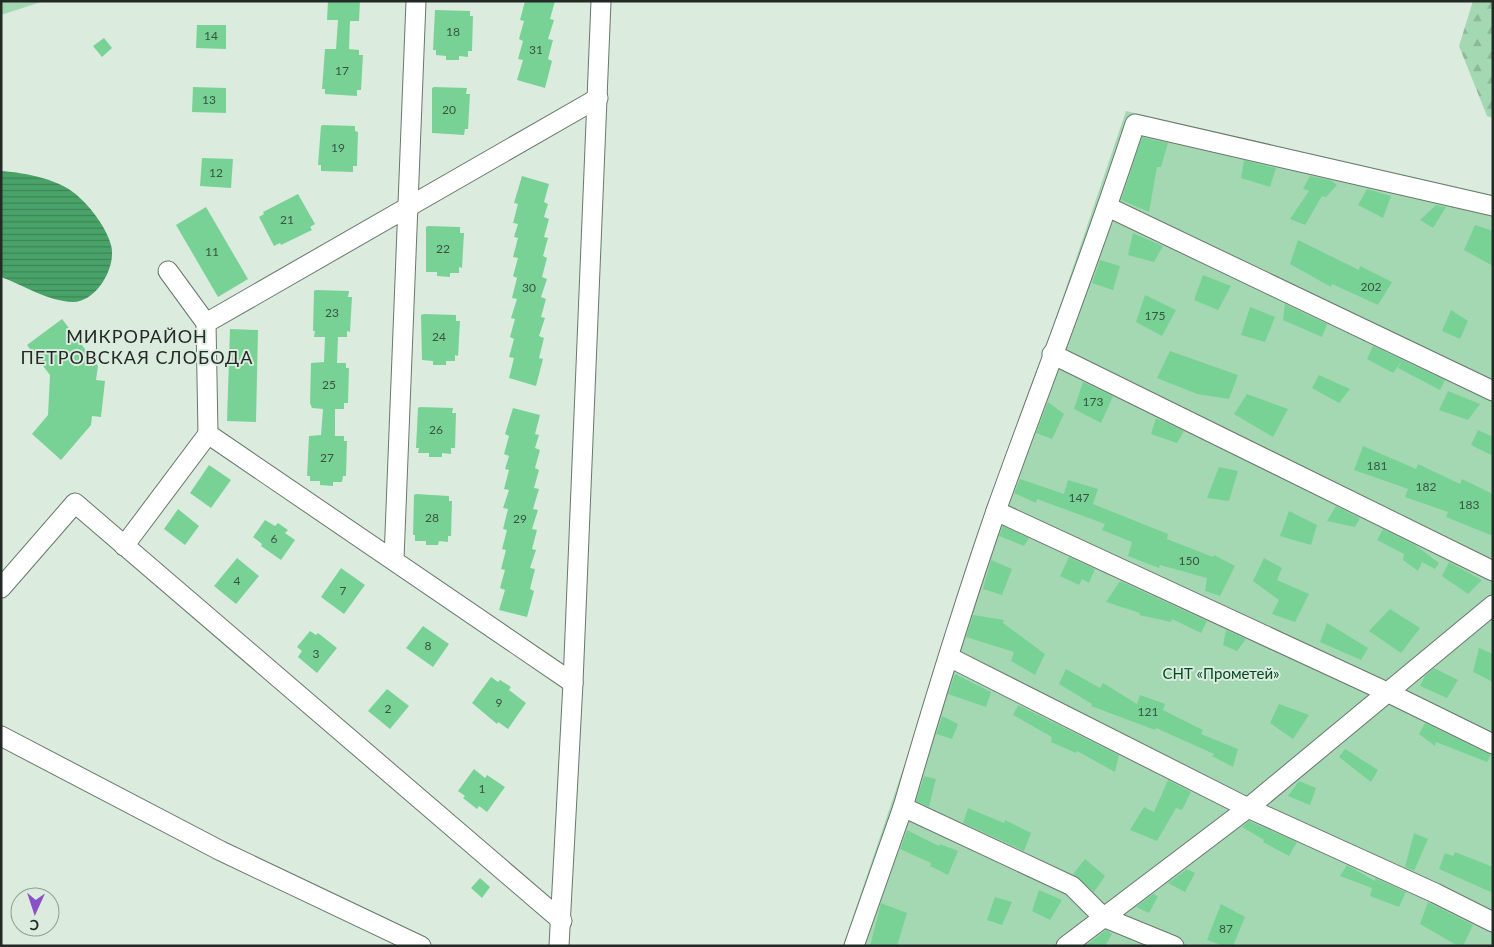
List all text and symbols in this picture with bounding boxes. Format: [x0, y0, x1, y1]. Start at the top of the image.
house number: 18 [446, 24, 460, 39]
house number: 14 [204, 28, 218, 43]
house number: 31 [529, 42, 543, 57]
house number: 17 [335, 63, 349, 78]
house number: 13 [202, 92, 216, 107]
house number: 20 [442, 102, 456, 117]
house number: 19 [331, 140, 345, 155]
house number: 12 [209, 165, 223, 180]
house number: 21 [280, 212, 294, 227]
house number: 22 [436, 241, 450, 256]
house number: 11 [205, 244, 219, 259]
house number: 202 [1361, 279, 1381, 294]
house number: 30 [522, 280, 536, 295]
house number: 23 [325, 305, 339, 320]
house number: 175 [1145, 308, 1165, 323]
district label: МИКРОРАЙОН ПЕТРОВСКАЯ СЛОБОДА [21, 325, 253, 368]
house number: 24 [432, 329, 446, 344]
house number: 25 [322, 377, 336, 392]
house number: 173 [1083, 394, 1103, 409]
house number: 26 [429, 422, 443, 437]
house number: 27 [320, 450, 334, 465]
house number: 181 [1367, 458, 1387, 473]
house number: 182 [1416, 479, 1436, 494]
house number: 147 [1069, 490, 1089, 505]
house number: 183 [1459, 497, 1479, 512]
house number: 28 [425, 510, 439, 525]
house number: 29 [513, 511, 527, 526]
house number: 6 [271, 531, 278, 546]
house number: 150 [1179, 553, 1199, 568]
house number: 4 [234, 573, 241, 588]
house number: 7 [340, 583, 347, 598]
house number: 8 [425, 638, 432, 653]
house number: 3 [313, 646, 320, 661]
park label: СНТ «Прометей» [1162, 664, 1280, 682]
house number: 9 [496, 695, 503, 710]
house number: 2 [385, 701, 392, 716]
house number: 121 [1138, 704, 1158, 719]
house number: 1 [479, 781, 486, 796]
north arrow [10, 887, 60, 937]
text: С [28, 917, 39, 934]
house number: 87 [1219, 921, 1233, 936]

